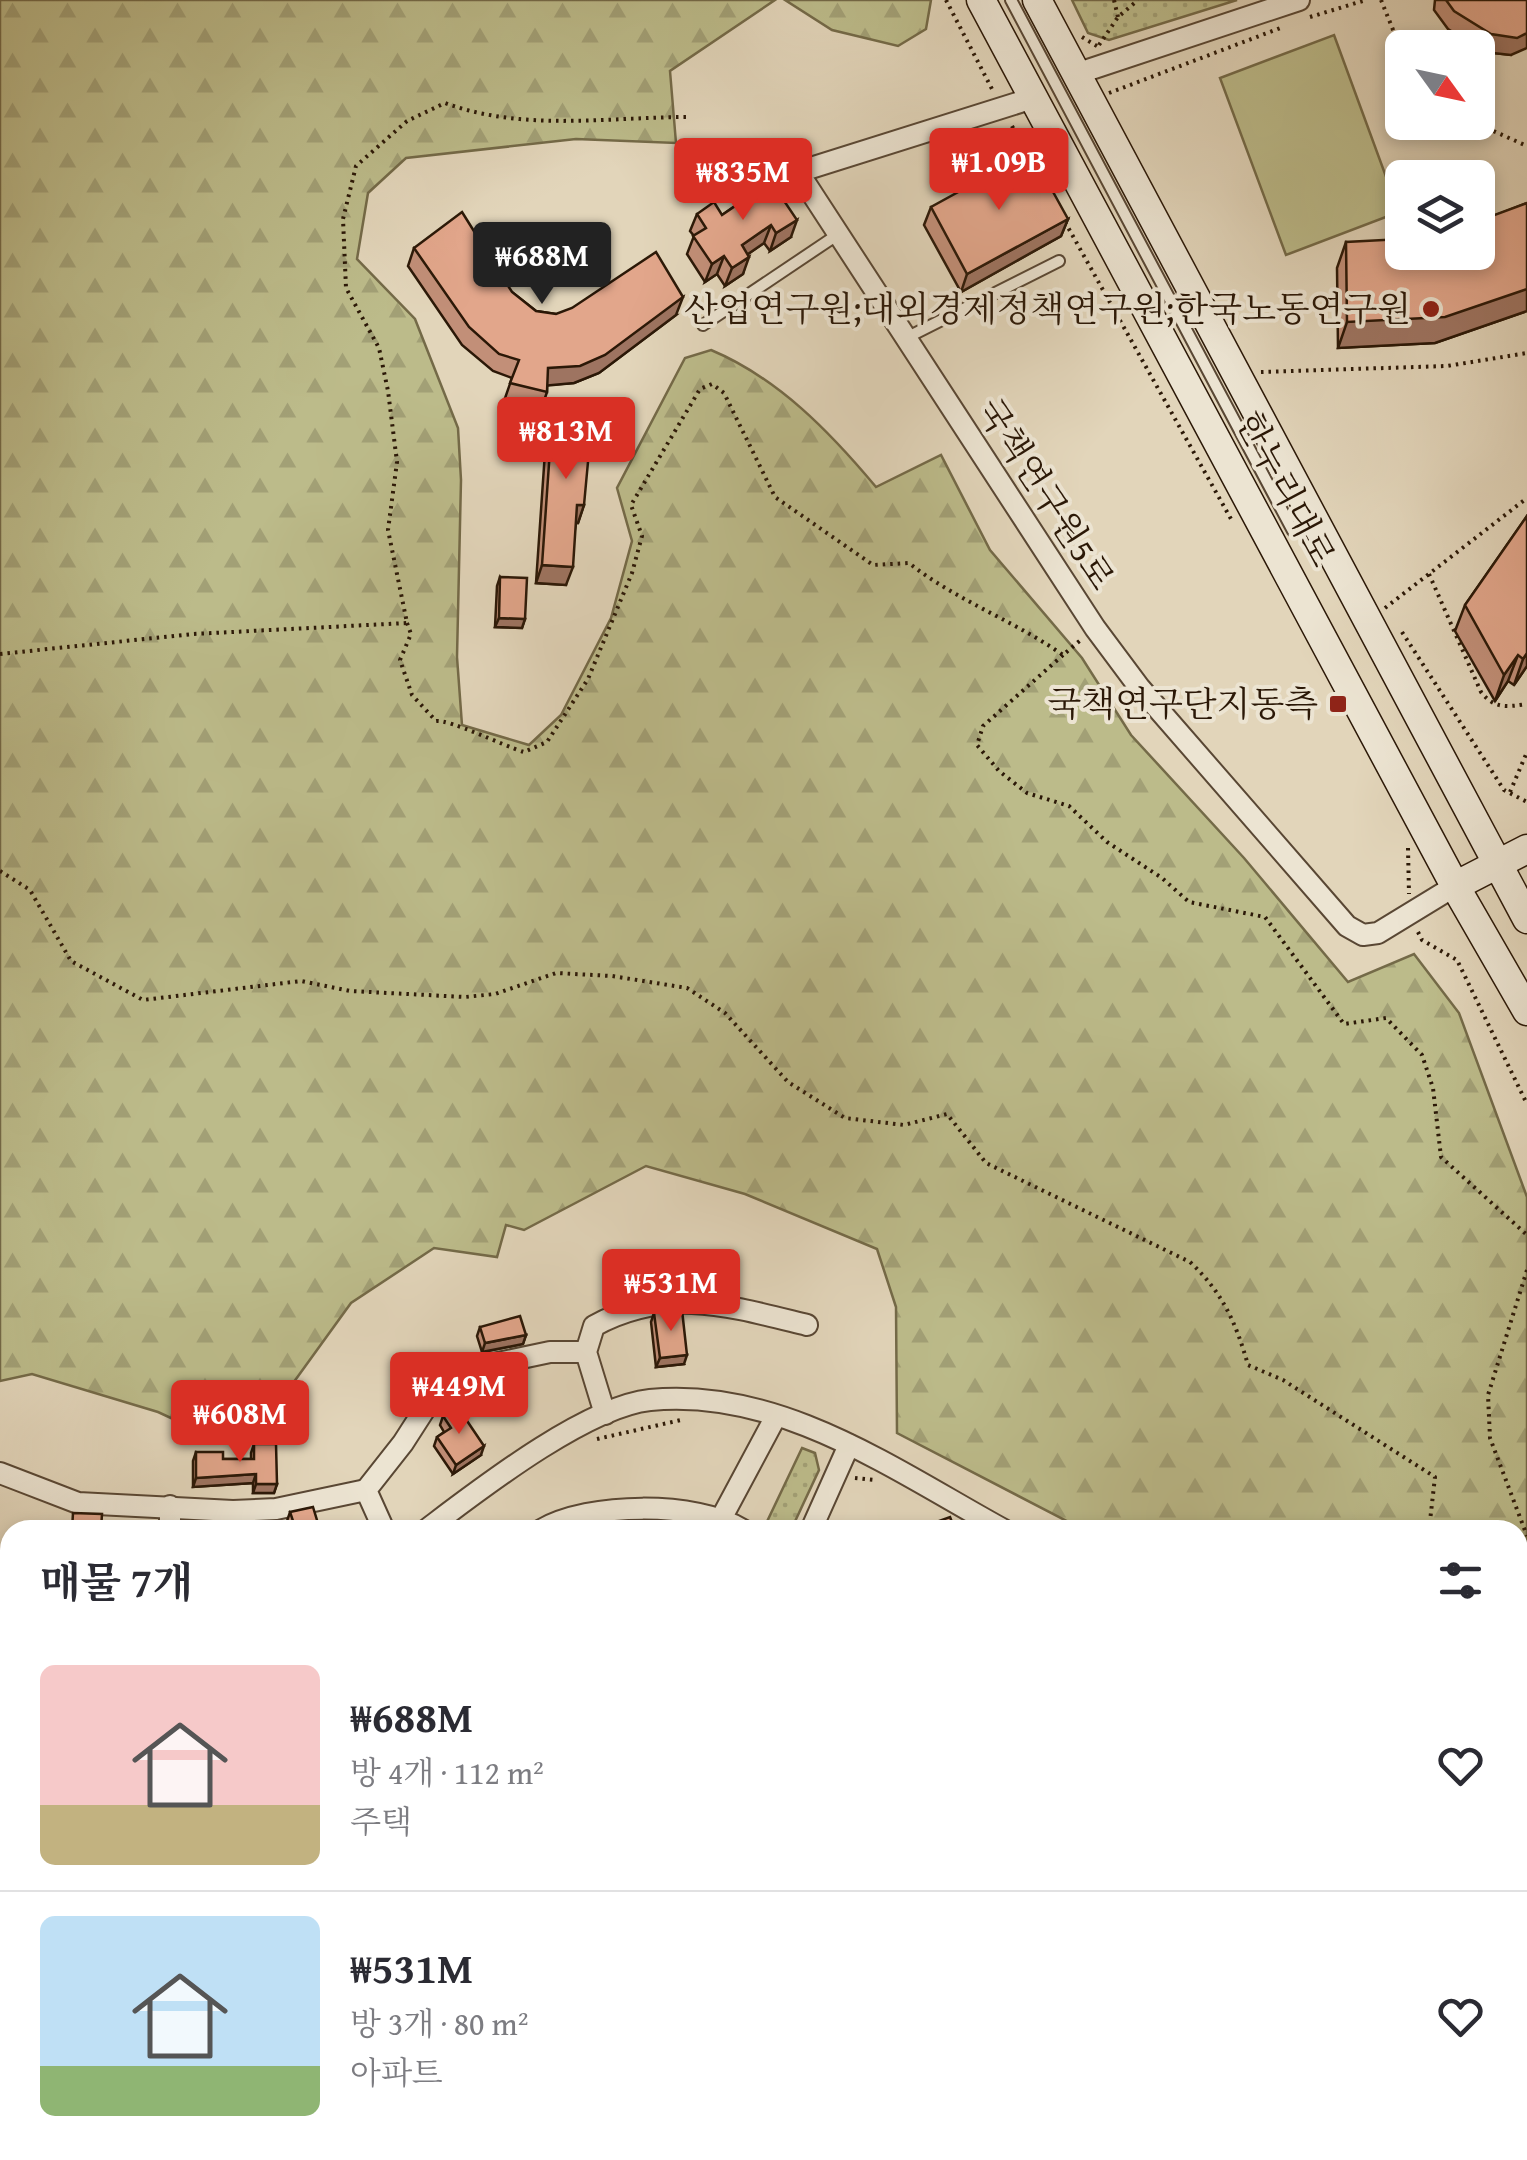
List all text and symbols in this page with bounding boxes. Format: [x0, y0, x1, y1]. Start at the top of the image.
north arrow [1385, 30, 1495, 140]
map controls [1385, 30, 1495, 270]
pin: ₩1.09B [918, 128, 1080, 213]
text: ₩1.09B [951, 137, 1047, 184]
pin: ₩835M [673, 138, 813, 223]
text: ₩835M [696, 147, 790, 194]
button: layers [1385, 160, 1495, 270]
pin: ₩688M [472, 222, 612, 307]
text: ₩688M [495, 231, 589, 278]
place label: 산업연구원;대외경제정책연구원;한국노동연구원 [684, 283, 1411, 334]
marker: 산업연구원;대외경제정책연구원;한국노동연구원 [1420, 298, 1442, 320]
street label: 국책연구원5로 [965, 388, 1128, 600]
pin: ₩813M [496, 397, 636, 482]
street label: 한누리대로 [1224, 402, 1349, 575]
text: ₩813M [519, 406, 613, 453]
place label: 국책연구단지동측 [1048, 678, 1318, 729]
marker: 국책연구단지동측 [1327, 693, 1349, 715]
pin: ₩531M [601, 1249, 741, 1334]
text: ₩531M [624, 1258, 718, 1305]
pin: ₩449M [389, 1352, 529, 1437]
text: ₩449M [412, 1361, 506, 1408]
pin: ₩608M [170, 1380, 310, 1465]
text: ₩608M [193, 1389, 287, 1436]
text: 매물 7개 [40, 1551, 193, 1612]
icon: filters [1433, 1553, 1488, 1608]
text: ₩688M [350, 1686, 473, 1747]
icon: home [120, 1705, 240, 1825]
icon: heart [1433, 1738, 1488, 1793]
text: 방 4개 · 112 m² [350, 1749, 544, 1796]
text: 주택 [350, 1798, 412, 1845]
text: ₩531M [350, 1937, 473, 1998]
icon: home [120, 1956, 240, 2076]
icon: heart [1433, 1989, 1488, 2044]
text: 방 3개 · 80 m² [350, 2000, 528, 2047]
text: 아파트 [350, 2049, 443, 2096]

